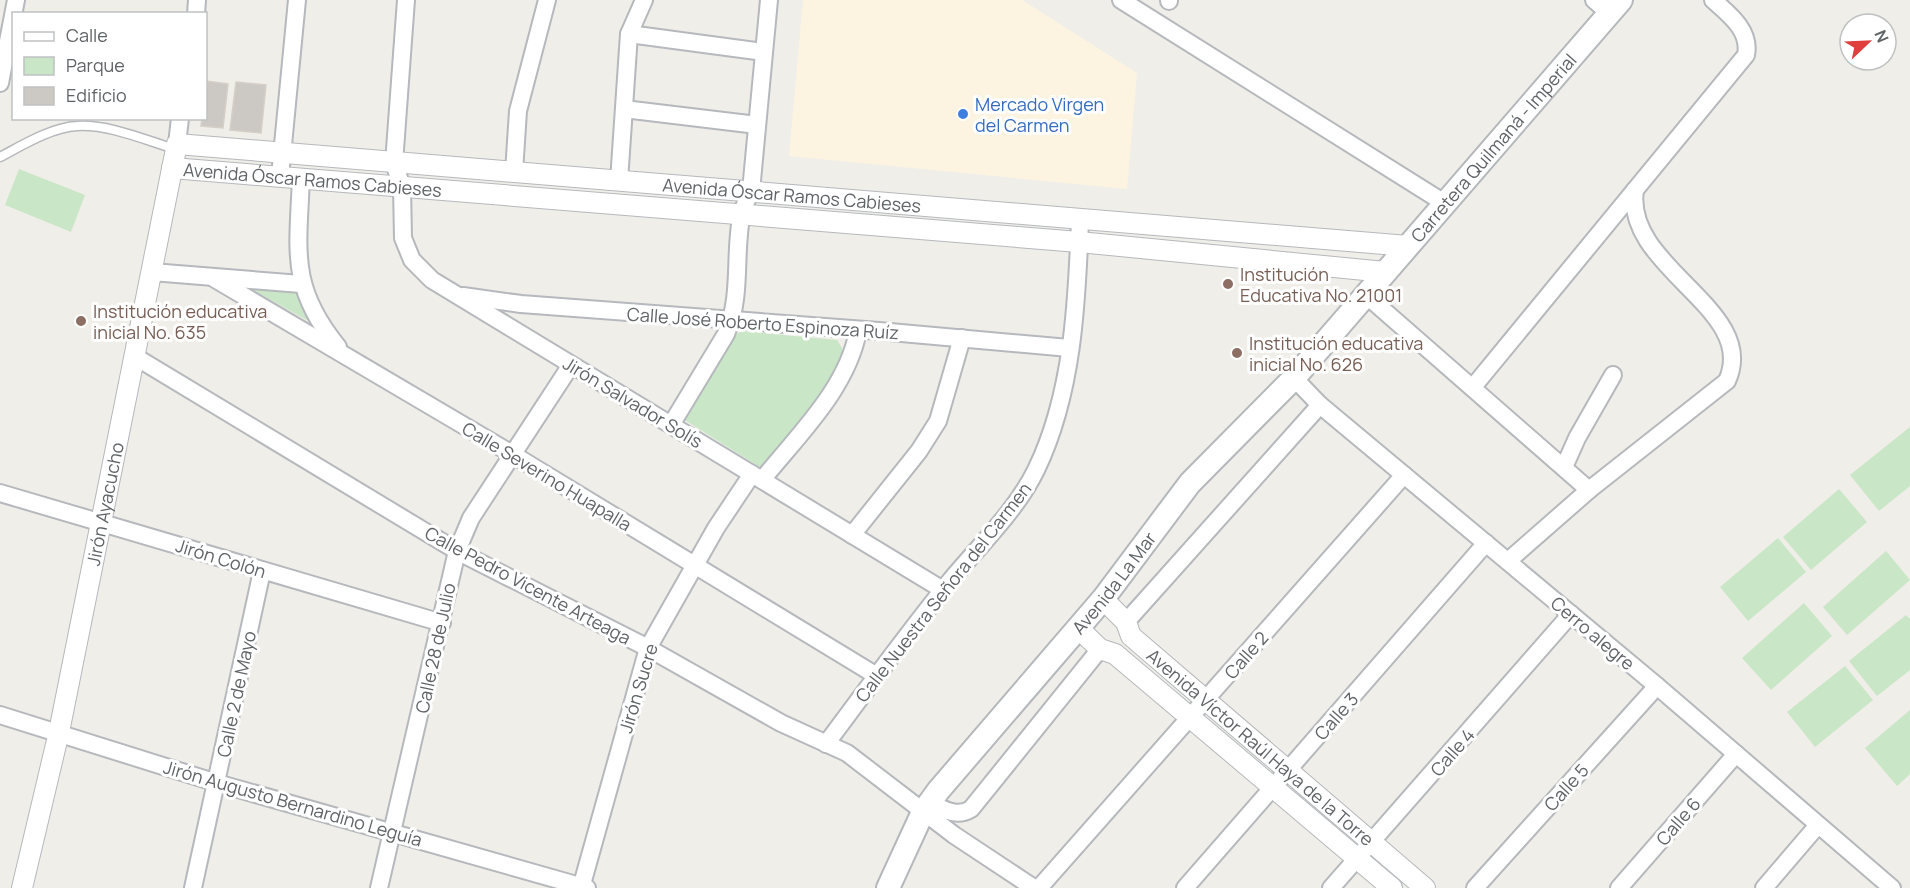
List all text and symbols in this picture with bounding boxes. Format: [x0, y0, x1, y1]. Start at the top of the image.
legend [12, 12, 207, 120]
north arrow [1838, 12, 1898, 72]
text: Calle [66, 23, 108, 47]
text: N [1869, 27, 1894, 46]
street label: Carretera Quilmaná - Imperial [1405, 48, 1581, 247]
text: Parque [66, 53, 125, 77]
text: Edificio [66, 83, 127, 107]
place label: Mercado Virgen del Carmen [975, 92, 1104, 137]
marker: Mercado Virgen del Carmen [956, 107, 970, 121]
street label: Avenida Óscar Ramos Cabieses [182, 157, 443, 202]
street label: Avenida Óscar Ramos Cabieses [662, 172, 922, 218]
place label: Institución Educativa No. 21001 [1240, 262, 1402, 307]
marker: Institución Educativa No. 21001 [1221, 277, 1235, 291]
place label: Institución educativa inicial No. 635 [93, 299, 267, 344]
street label: Calle José Roberto Espinoza Ruíz [626, 302, 900, 344]
marker: Institución educativa inicial No. 635 [74, 314, 88, 328]
place label: Institución educativa inicial No. 626 [1249, 331, 1423, 376]
marker: Institución educativa inicial No. 626 [1230, 346, 1244, 360]
street label: Jirón Salvador Solís [559, 351, 707, 453]
street label: Calle Severino Huapalla [458, 416, 636, 536]
street label: Jirón Ayacucho [81, 440, 129, 568]
street label: Calle Nuestra Señora del Carmen [850, 477, 1036, 707]
street label: Calle Pedro Vicente Arteaga [421, 520, 635, 650]
street label: Avenida La Mar [1066, 527, 1162, 639]
street label: Jirón Colón [173, 533, 269, 583]
street label: Calle 28 de Julio [409, 581, 461, 715]
street label: Cerro alegre [1546, 591, 1640, 675]
street label: Calle 2 [1219, 626, 1273, 684]
street label: Calle 2 de Mayo [211, 629, 261, 759]
street label: Jirón Sucre [613, 640, 663, 736]
street label: Avenida Víctor Raúl Haya de la Torre [1142, 643, 1379, 851]
street label: Calle 3 [1309, 687, 1363, 745]
street label: Calle 4 [1425, 723, 1479, 781]
street label: Jirón Augusto Bernardino Leguía [161, 755, 425, 851]
street label: Calle 5 [1538, 758, 1594, 816]
street label: Calle 6 [1650, 792, 1706, 850]

